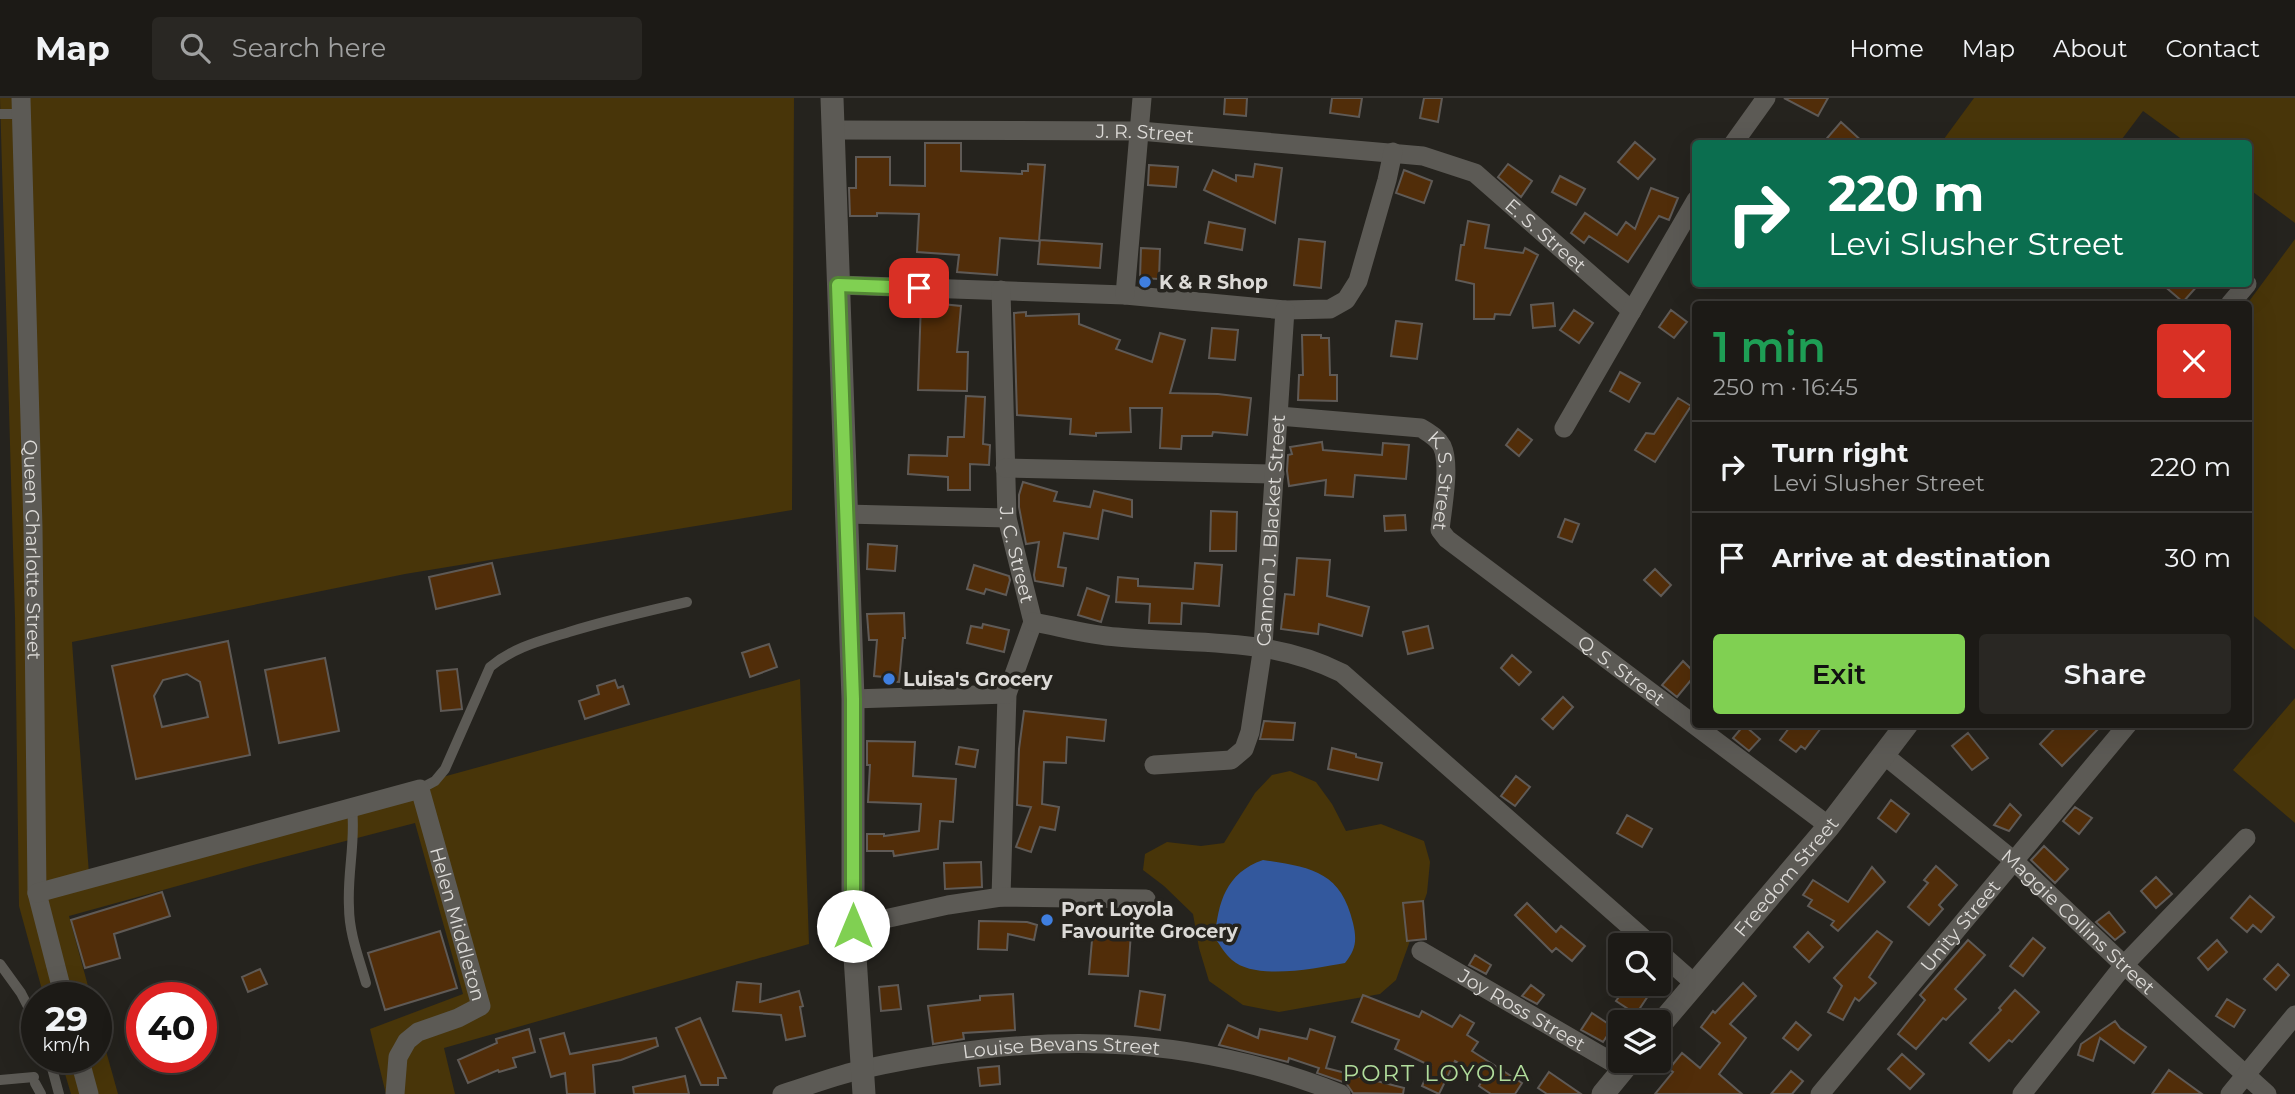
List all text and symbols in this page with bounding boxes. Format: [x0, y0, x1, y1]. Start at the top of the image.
search box [152, 17, 642, 80]
text: Map [35, 28, 110, 68]
icon: search [176, 29, 214, 67]
text: Search here [232, 32, 386, 64]
text: Home [1849, 34, 1924, 63]
text: Map [1962, 34, 2015, 63]
text: About [2053, 34, 2127, 63]
text: Contact [2165, 34, 2260, 63]
street label: J. R. Street [1095, 120, 1195, 148]
text: 220 m [1828, 164, 1984, 223]
icon: right [1713, 168, 1804, 259]
street label: E. S. Street [1500, 194, 1591, 278]
text: Levi Slusher Street [1828, 224, 2124, 263]
pin [889, 258, 949, 318]
icon: arrive [900, 269, 938, 307]
place label: K & R Shop [1159, 271, 1268, 294]
marker: K & R Shop [1137, 274, 1153, 290]
text: 1 min [1713, 321, 1826, 373]
button: close [2157, 324, 2231, 398]
text: 250 m · 16:45 [1713, 373, 1858, 401]
street label: Cannon J. Blacket Street [1252, 414, 1290, 647]
street label: K. S. Street [1423, 426, 1457, 532]
text: Turn right [1772, 437, 1908, 469]
street label: Queen Charlotte Street [19, 439, 45, 660]
icon: right [1713, 448, 1751, 486]
text: 220 m [2150, 451, 2231, 483]
text: Levi Slusher Street [1772, 469, 1985, 497]
street label: J. C. Street [995, 505, 1039, 606]
icon: arrive [1713, 539, 1751, 577]
text: Arrive at destination [1772, 542, 2051, 574]
text: 30 m [2165, 542, 2231, 574]
street label: Q. S. Street [1573, 630, 1670, 711]
button: Exit [1713, 634, 1965, 714]
button: Share [1979, 634, 2231, 714]
place label: Luisa's Grocery [903, 668, 1053, 691]
marker: Luisa's Grocery [881, 671, 897, 687]
street label: Freedom Street [1729, 812, 1844, 941]
street label: Helen Middleton [425, 844, 490, 1004]
street label: Maggie Collins Street [1997, 844, 2160, 999]
street label: Unity Street [1916, 875, 2006, 977]
position arrow [816, 889, 890, 963]
place label: Port Loyola Favourite Grocery [1061, 898, 1239, 943]
marker: Port Loyola Favourite Grocery [1039, 912, 1055, 928]
map controls [1608, 933, 1671, 1073]
button: search [1608, 933, 1671, 996]
street label: Joy Ross Street [1453, 964, 1590, 1056]
speed limit sign: 40 [126, 982, 217, 1073]
text: 29 [45, 997, 88, 1040]
button: layers [1608, 1010, 1671, 1073]
street label: Louise Bevans Street [961, 1033, 1162, 1063]
text: km/h [42, 1034, 91, 1056]
district label: PORT LOYOLA [1343, 1059, 1531, 1087]

